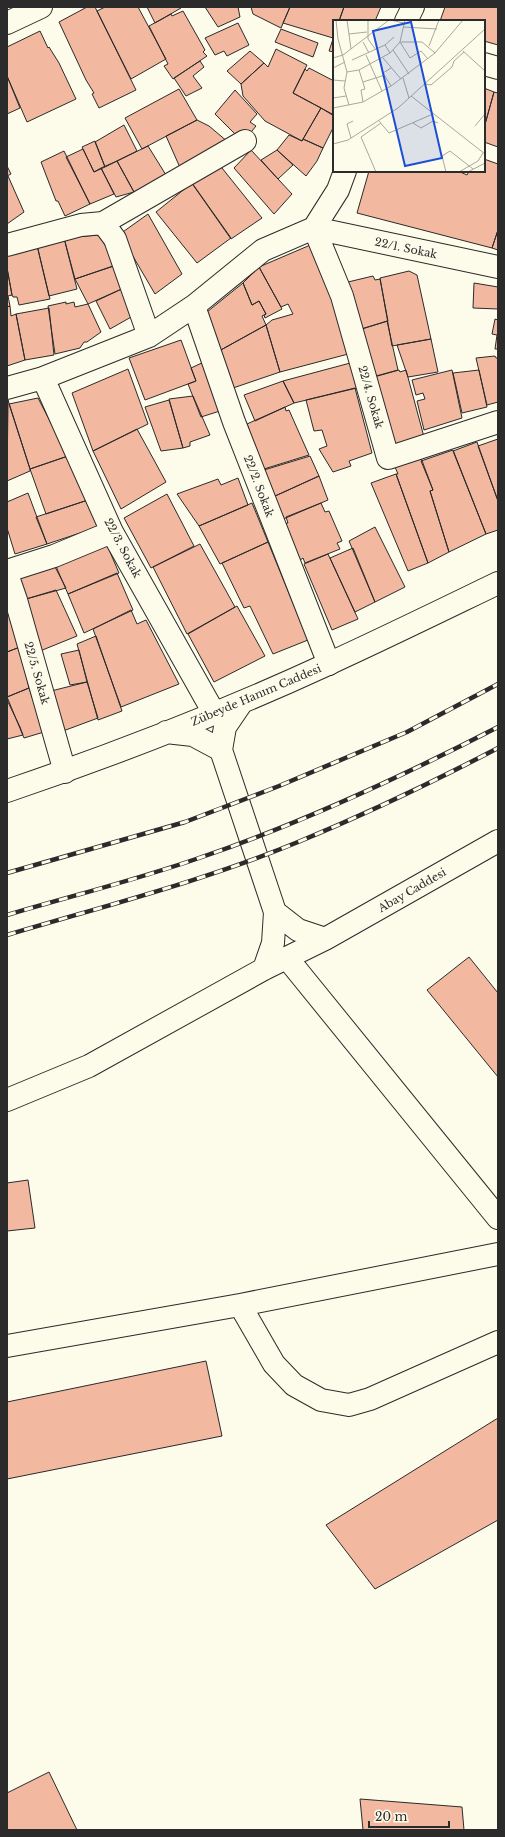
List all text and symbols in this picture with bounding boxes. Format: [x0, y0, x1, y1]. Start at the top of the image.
inset map [333, 20, 485, 172]
street label: 22/1. Sokak [373, 235, 439, 261]
street label: 22/4. Sokak [355, 364, 387, 430]
street label: 22/2. Sokak [241, 453, 277, 519]
street label: 22/3. Sokak [101, 516, 145, 580]
street label: 22/5. Sokak [21, 640, 53, 706]
street label: Zübeyde Hanım Caddesi [189, 661, 323, 729]
street label: Abay Caddesi [375, 865, 449, 916]
scale bar [369, 1803, 449, 1829]
text: 20 m [375, 1809, 407, 1824]

